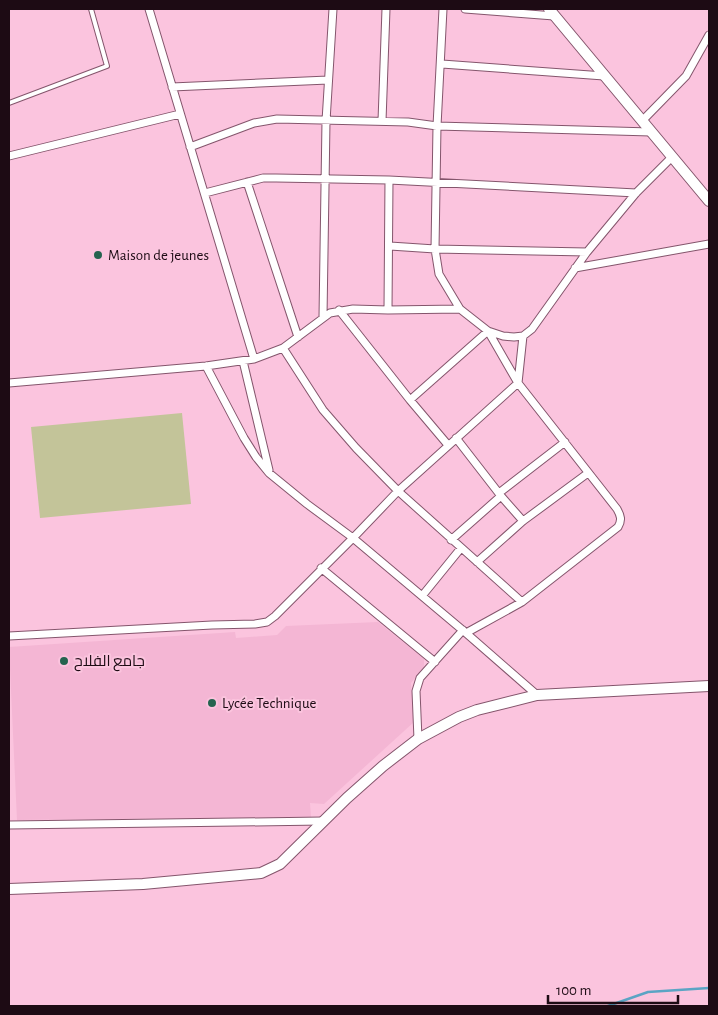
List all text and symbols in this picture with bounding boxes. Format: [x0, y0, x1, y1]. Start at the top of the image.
place label: Maison de jeunes [108, 248, 209, 263]
marker: Maison de jeunes [92, 249, 104, 261]
place label: جامع الفلاح [74, 654, 145, 672]
marker: جامع الفلاح [58, 655, 70, 667]
place label: Lycée Technique [222, 696, 317, 711]
marker: Lycée Technique [206, 697, 218, 709]
scale bar [548, 972, 678, 1004]
text: 100 m [556, 983, 591, 998]

